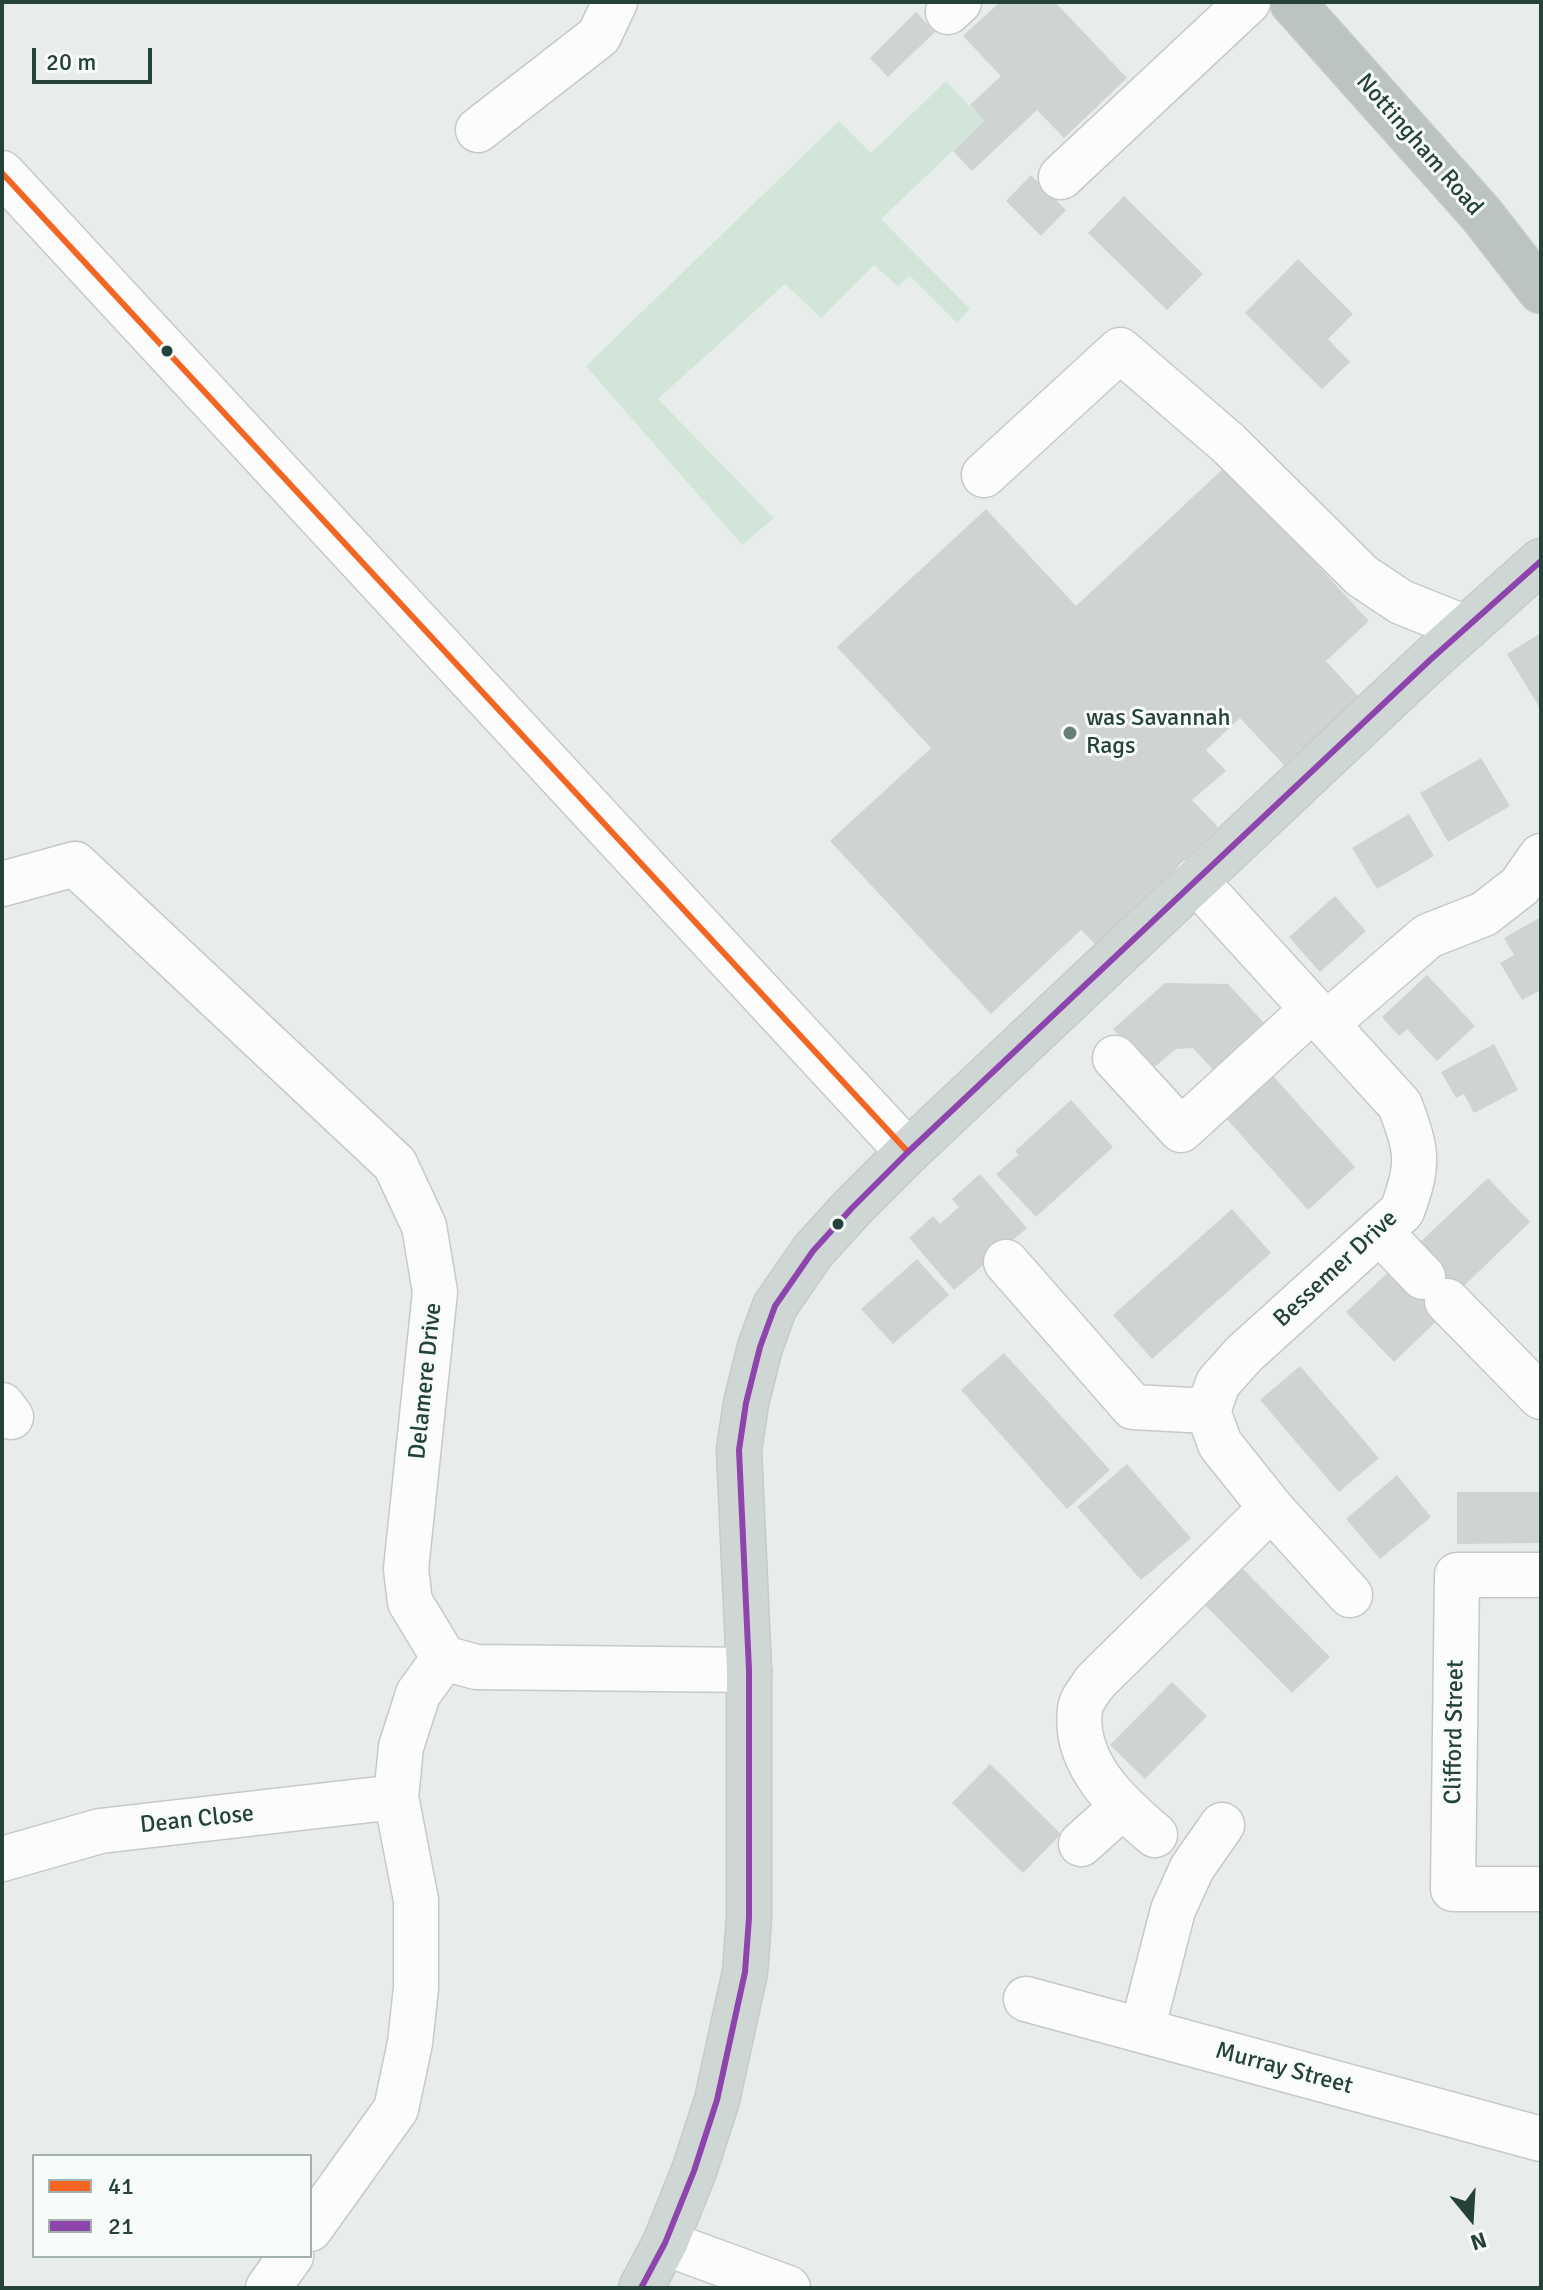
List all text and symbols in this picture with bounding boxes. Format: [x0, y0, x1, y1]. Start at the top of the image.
scale bar [36, 32, 156, 82]
text: 20 m [46, 47, 96, 77]
street label: Nottingham Road [1349, 68, 1489, 222]
unlabelled marker [159, 343, 175, 359]
place label: was Savannah Rags [1086, 705, 1231, 761]
marker: was Savannah Rags [1061, 724, 1079, 742]
street label: Bessemer Drive [1268, 1204, 1404, 1334]
unlabelled marker [830, 1216, 846, 1232]
street label: Delamere Drive [403, 1301, 449, 1461]
street label: Clifford Street [1439, 1659, 1471, 1805]
street label: Dean Close [139, 1800, 255, 1840]
street label: Murray Street [1212, 2037, 1356, 2101]
legend [32, 2154, 312, 2258]
text: 41 [108, 2171, 134, 2201]
north arrow [1431, 2178, 1511, 2258]
text: 21 [108, 2211, 134, 2241]
text: N [1467, 2226, 1490, 2257]

